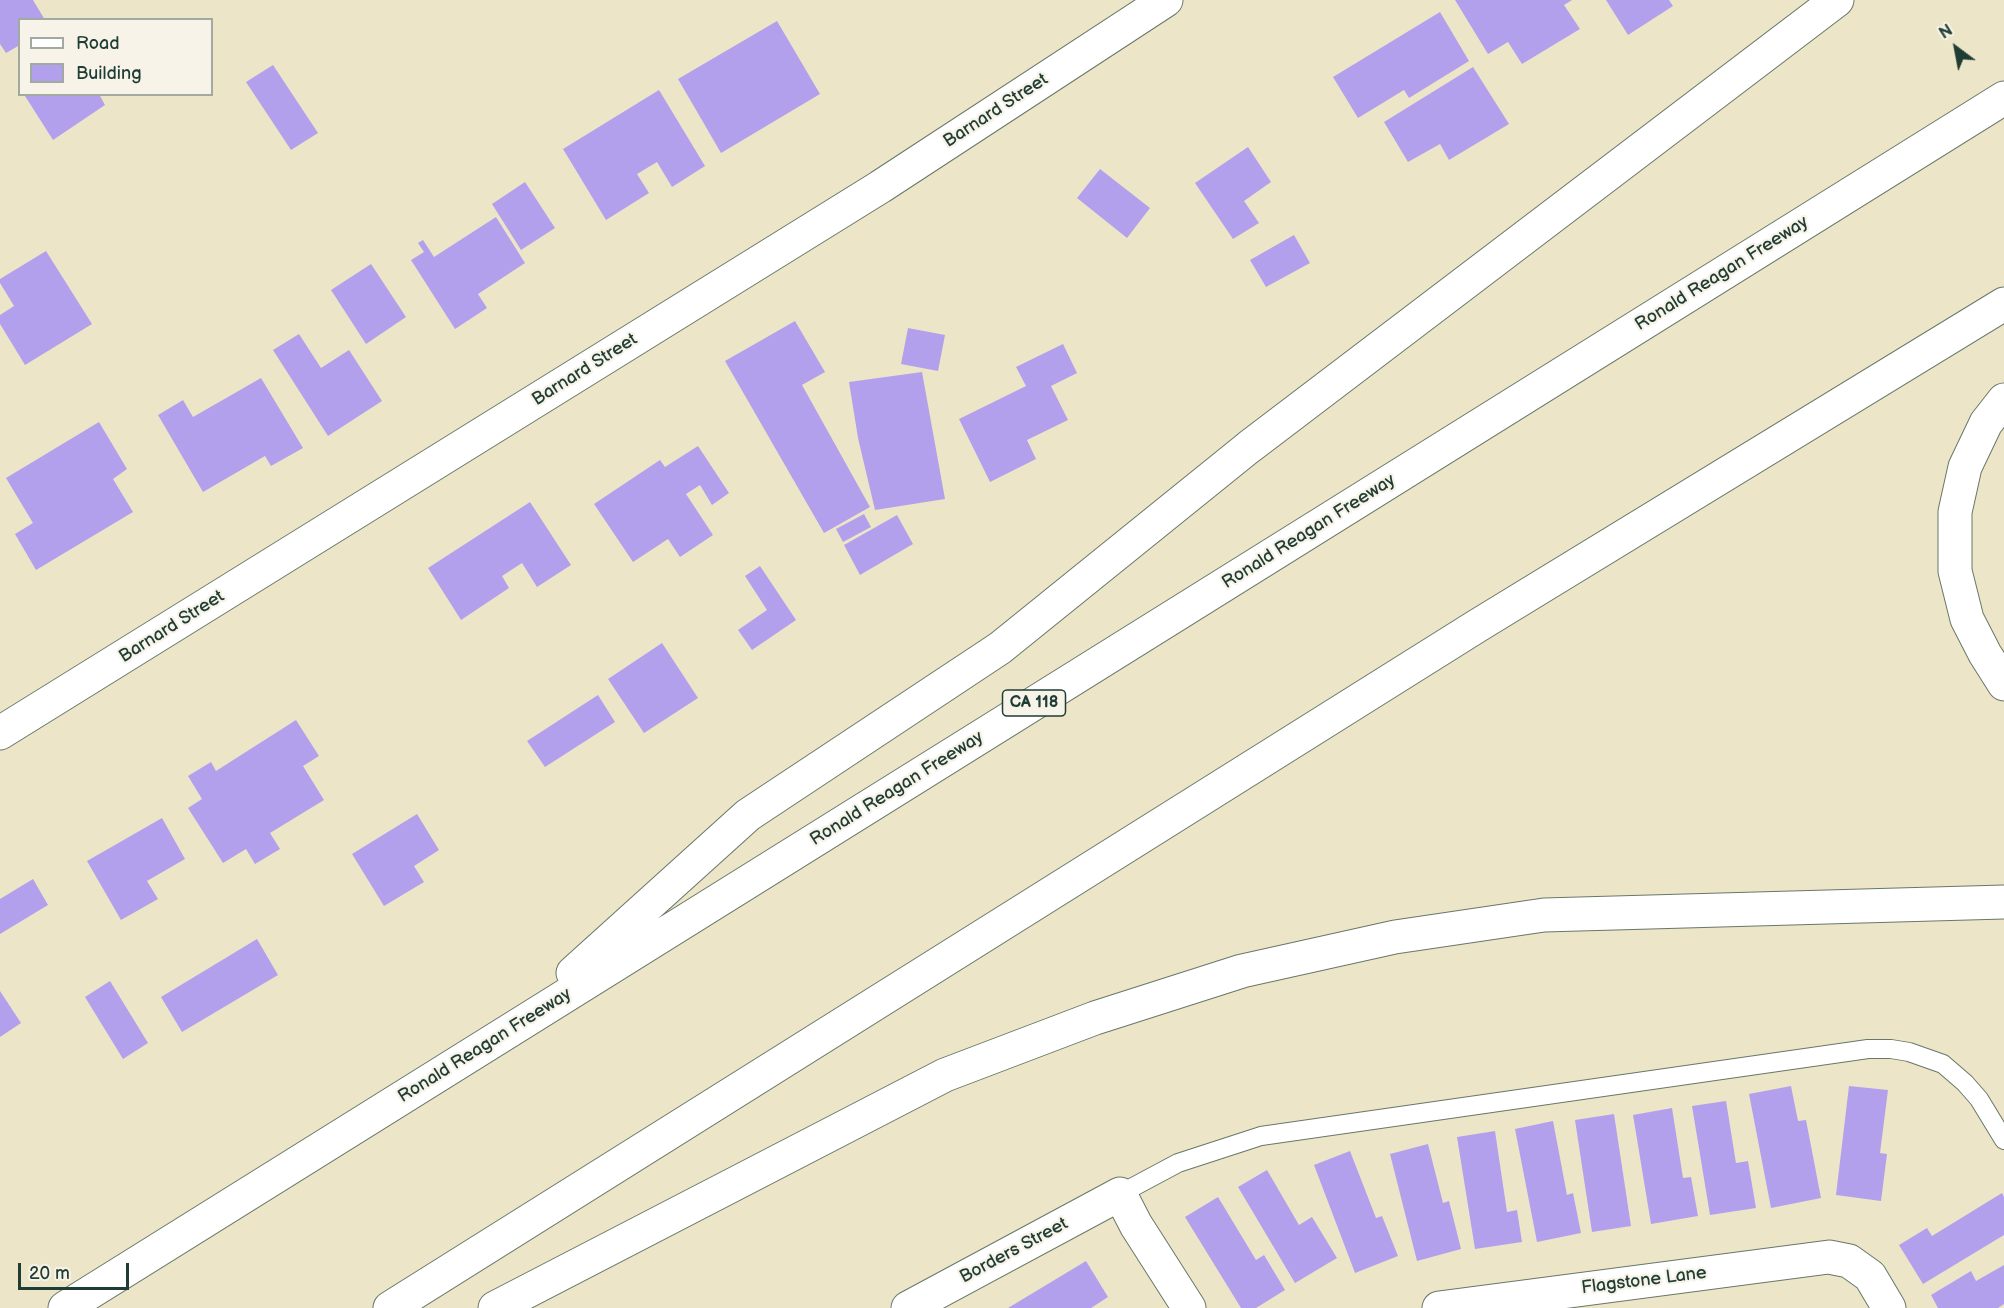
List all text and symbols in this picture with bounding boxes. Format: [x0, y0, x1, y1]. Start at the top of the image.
legend [18, 18, 213, 96]
north arrow [1926, 18, 1986, 78]
text: N [1936, 21, 1956, 44]
text: Road [76, 33, 120, 54]
text: Building [76, 63, 142, 84]
street label: Barnard Street [940, 69, 1052, 153]
street label: Ronald Reagan Freeway [1631, 212, 1813, 336]
street label: Barnard Street [528, 329, 642, 411]
street label: Ronald Reagan Freeway [1218, 470, 1400, 594]
street label: Barnard Street [115, 586, 229, 668]
road number: CA 118 [1002, 690, 1066, 716]
street label: Ronald Reagan Freeway [806, 727, 988, 851]
street label: Ronald Reagan Freeway [394, 984, 576, 1108]
street label: Borders Street [956, 1213, 1072, 1289]
scale bar [21, 1251, 132, 1289]
text: 20 m [29, 1263, 70, 1284]
street label: Flagstone Lane [1580, 1263, 1708, 1299]

